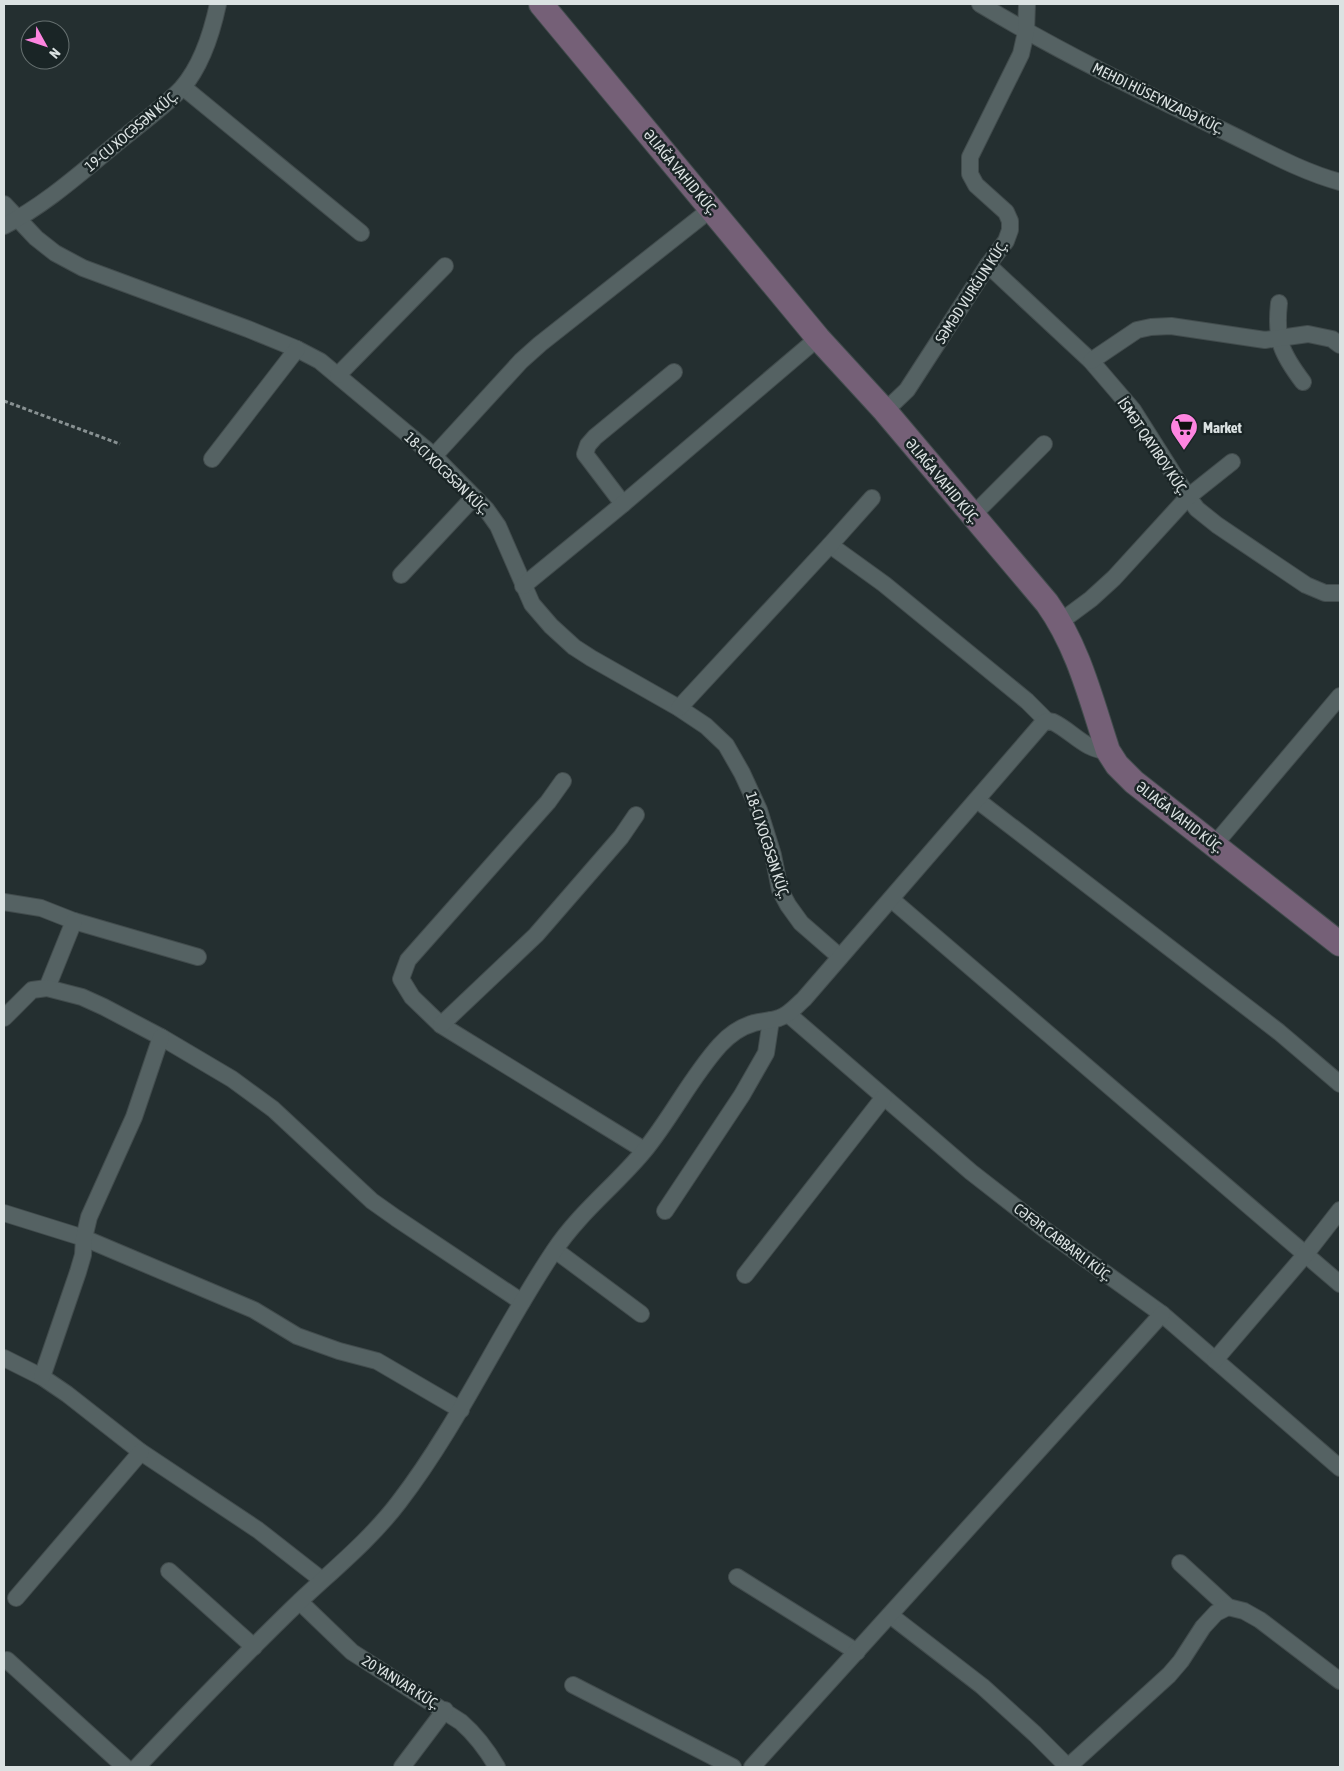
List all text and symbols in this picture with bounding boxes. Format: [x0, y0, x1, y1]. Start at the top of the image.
north arrow [20, 20, 70, 70]
text: N [46, 45, 64, 62]
street label: MEHDI HÜSEYNZADƏ KÜÇ. [1090, 59, 1226, 137]
street label: 19-CU XOCƏSƏN KÜÇ. [81, 87, 181, 175]
street label: ƏLIAĞA VAHID KÜÇ. [641, 126, 722, 218]
street label: SƏMƏD VURĞUN KÜÇ. [931, 237, 1011, 347]
street label: İSMƏT QAYIBOV KÜÇ. [1114, 394, 1192, 498]
supermarket icon: Market [1169, 412, 1199, 451]
place label: Market [1203, 419, 1243, 436]
street label: 18-CI XOCƏSƏN KÜÇ. [401, 428, 493, 518]
street label: ƏLIAĞA VAHID KÜÇ. [903, 435, 984, 527]
street label: ƏLIAĞA VAHID KÜÇ. [1133, 778, 1227, 856]
street label: 18-CI XOCƏSƏN KÜÇ. [743, 790, 793, 901]
street label: CƏFƏR CABBARLI KÜÇ. [1011, 1200, 1116, 1285]
street label: 20 YANVAR KÜÇ. [359, 1652, 443, 1713]

